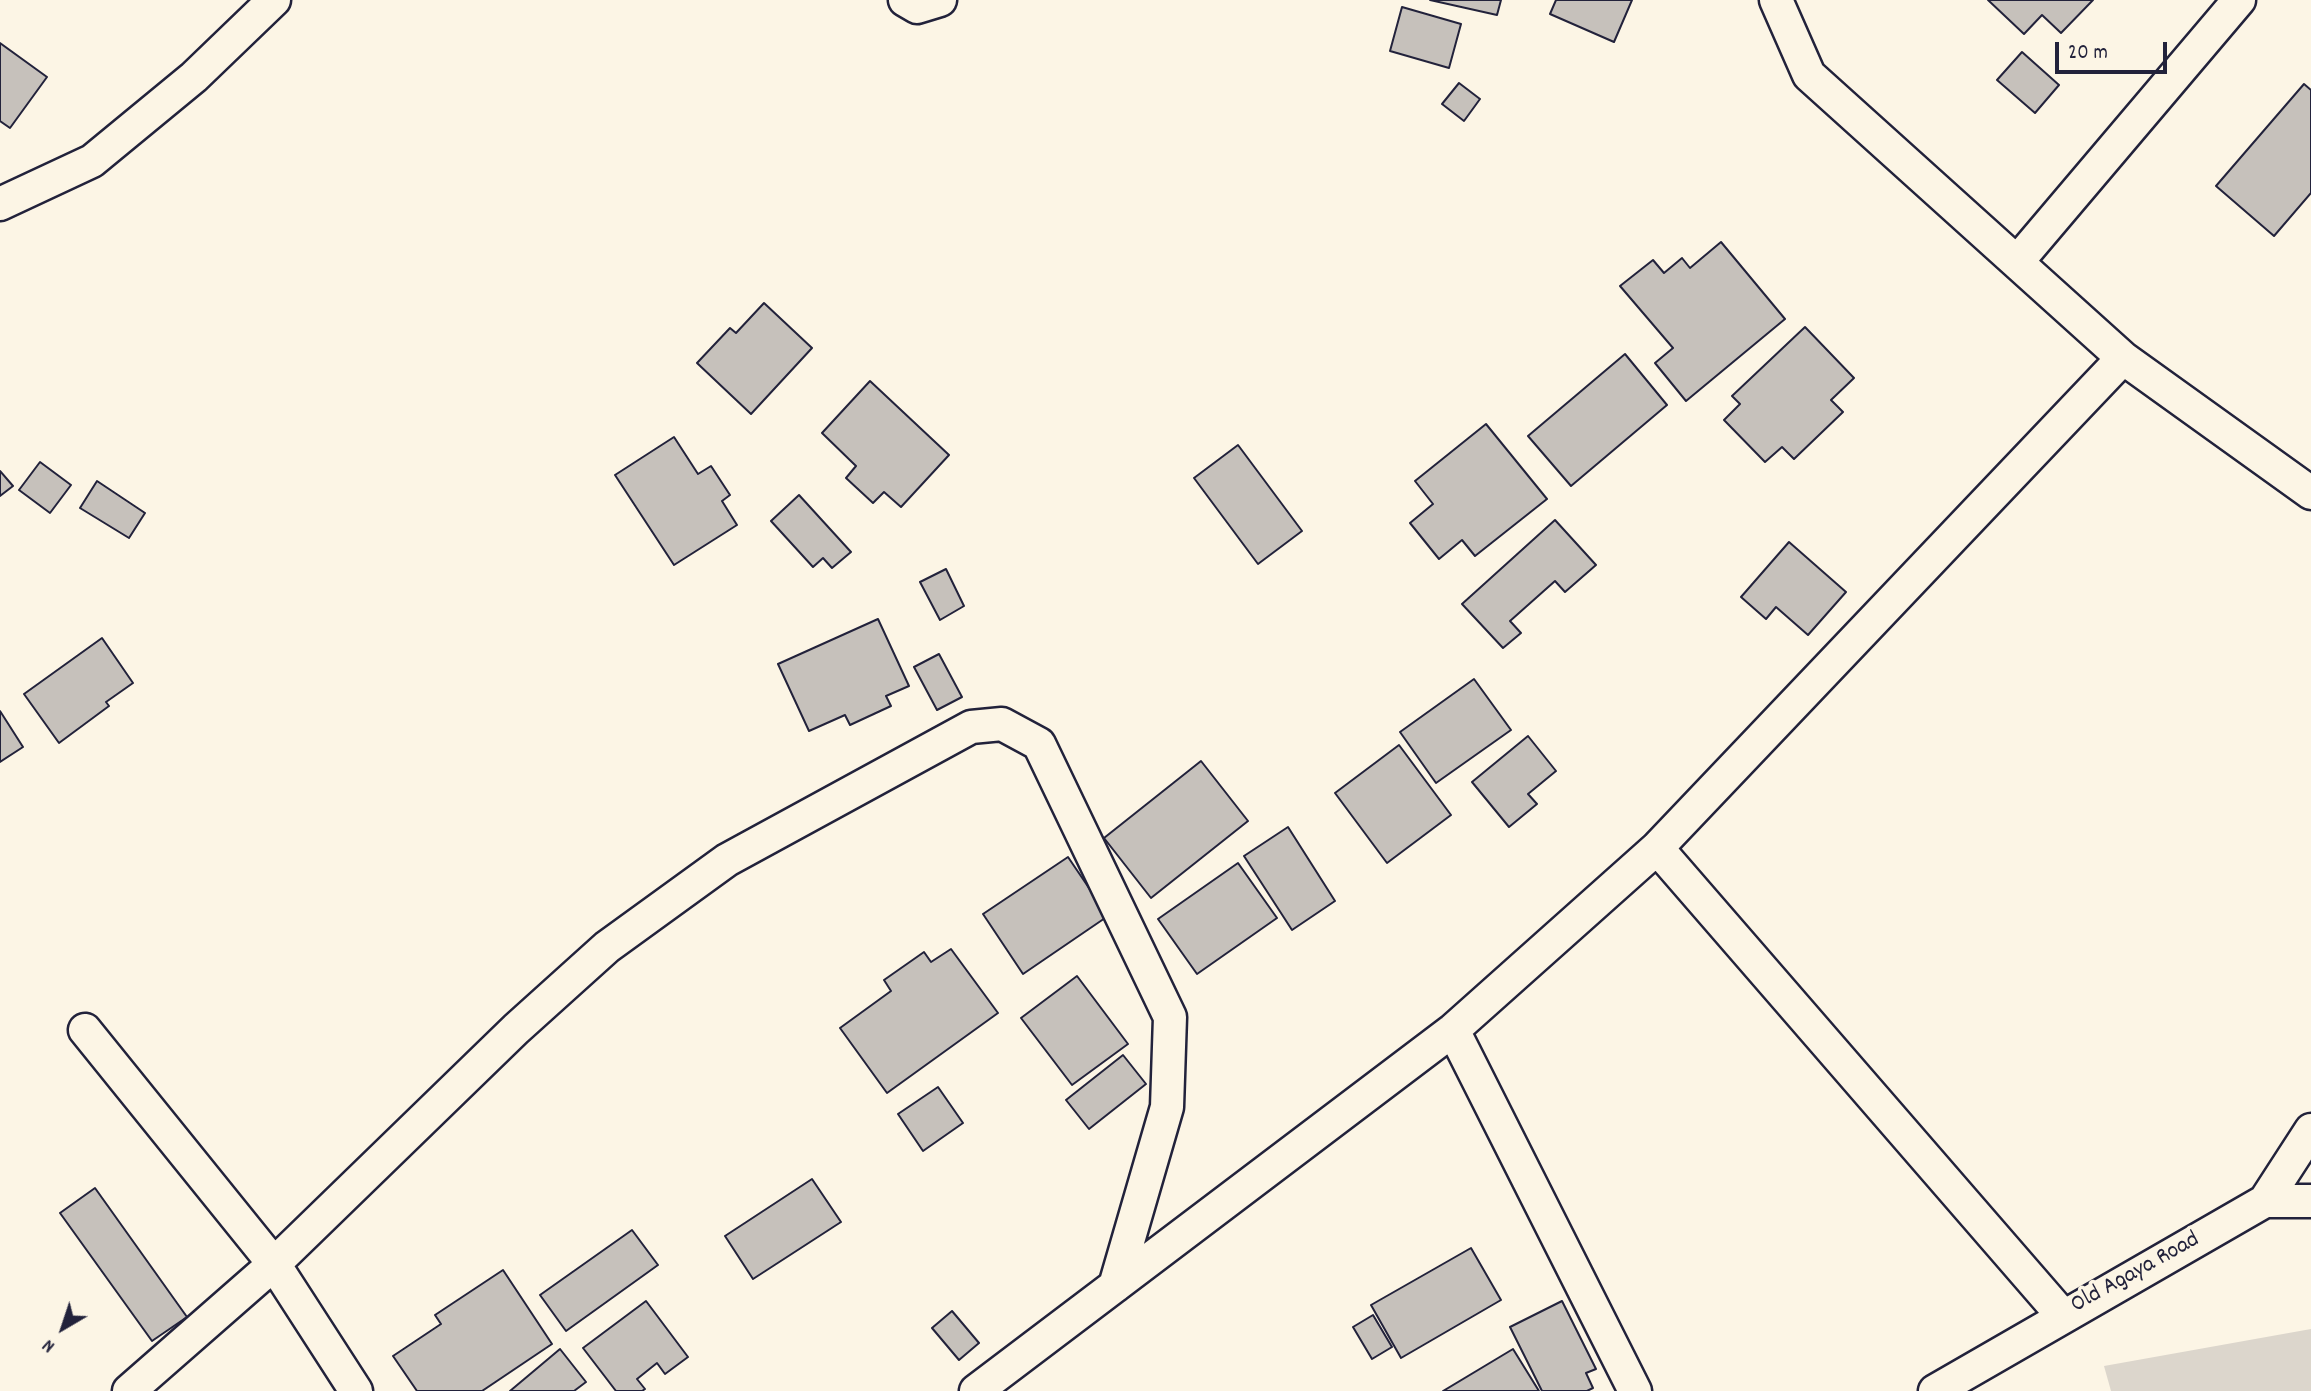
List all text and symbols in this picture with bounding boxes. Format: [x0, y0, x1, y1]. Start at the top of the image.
scale bar [2059, 28, 2171, 72]
text: 20 m [2068, 39, 2108, 69]
street label: Old Agaya Road [2067, 1227, 2205, 1321]
north arrow [28, 1293, 98, 1363]
text: N [37, 1331, 62, 1358]

